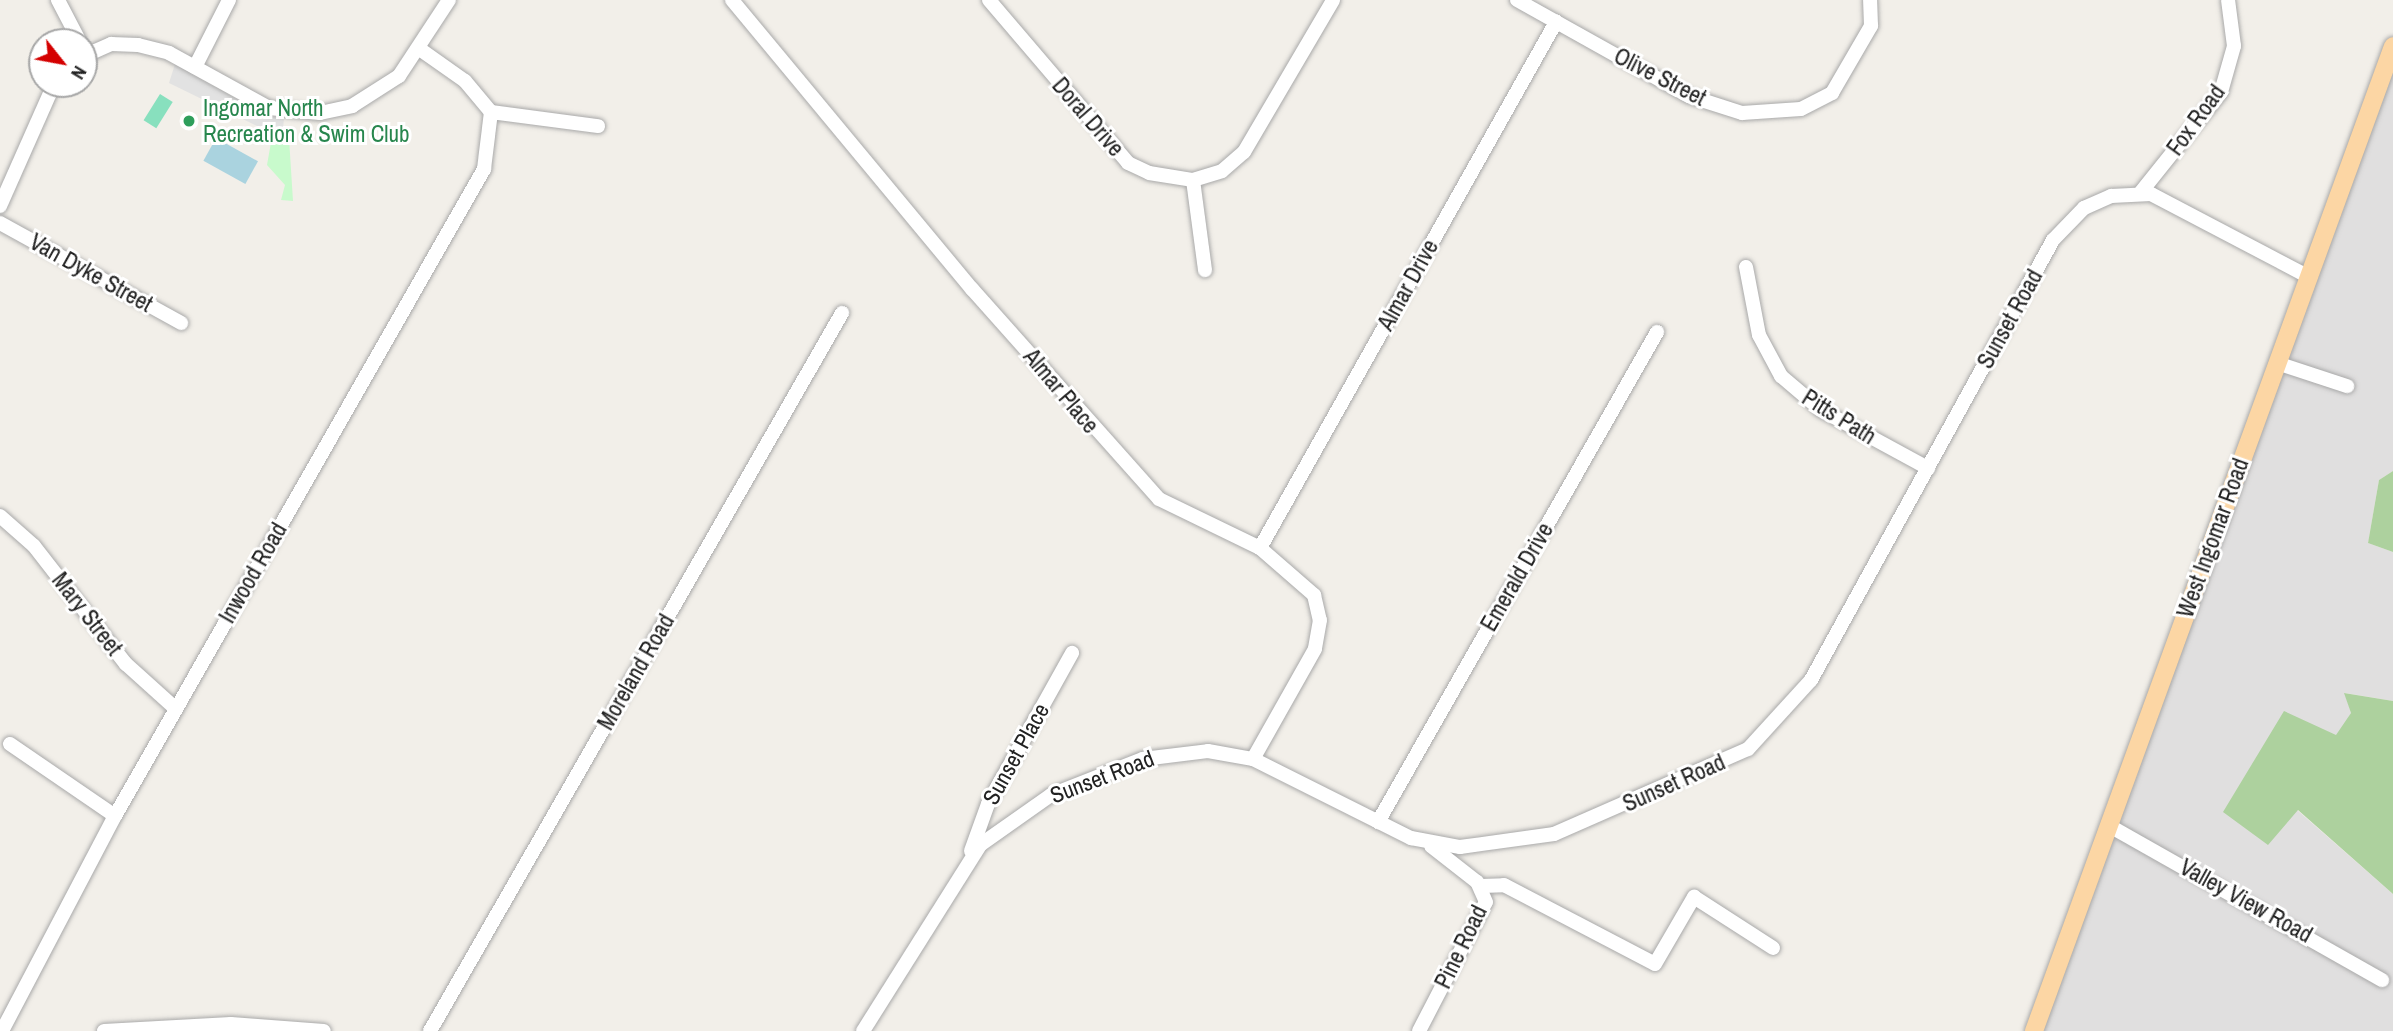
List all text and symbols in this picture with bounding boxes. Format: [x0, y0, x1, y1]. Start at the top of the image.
north arrow [28, 28, 98, 98]
street label: Olive Street [1609, 42, 1711, 112]
text: N [65, 61, 93, 84]
street label: Doral Drive [1046, 72, 1130, 162]
street label: Fox Road [2161, 79, 2231, 161]
place label: Ingomar North Recreation & Swim Club [203, 94, 409, 148]
marker: Ingomar North Recreation & Swim Club [181, 113, 197, 129]
street label: Van Dyke Street [25, 228, 157, 318]
street label: Almar Drive [1372, 235, 1444, 335]
street label: Sunset Road [1971, 265, 2049, 373]
street label: Almar Place [1018, 343, 1104, 439]
street label: Pitts Path [1797, 384, 1881, 450]
street label: West Ingomar Road [2171, 455, 2255, 621]
street label: Inwood Road [213, 518, 293, 628]
street label: Emerald Drive [1475, 518, 1559, 636]
street label: Mary Street [46, 567, 128, 661]
street label: Moreland Road [592, 609, 680, 735]
street label: Sunset Place [977, 699, 1055, 809]
street label: Sunset Road [1046, 745, 1158, 809]
street label: Sunset Road [1619, 748, 1729, 818]
street label: Valley View Road [2175, 853, 2317, 949]
street label: Pine Road [1429, 901, 1493, 993]

